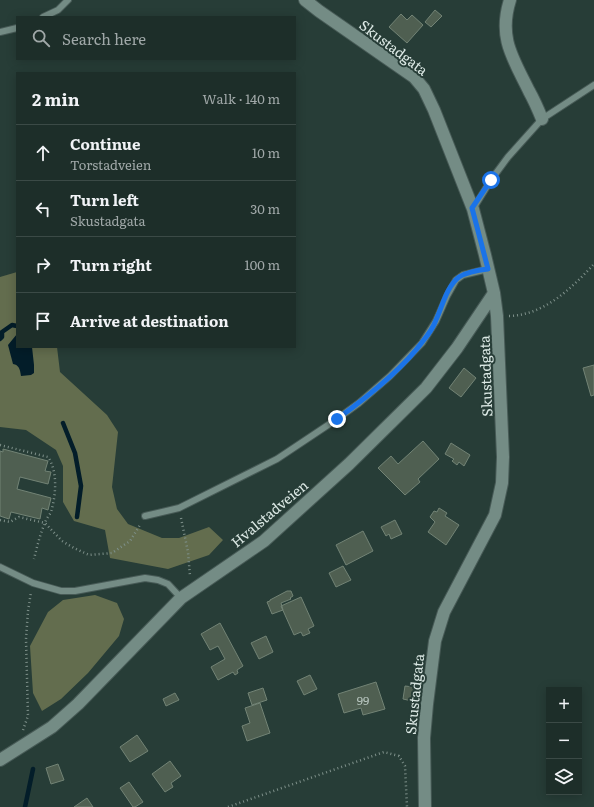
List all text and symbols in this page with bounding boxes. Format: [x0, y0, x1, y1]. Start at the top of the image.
street label: Skustadgata [356, 15, 433, 80]
search box [16, 16, 296, 60]
icon: search [30, 27, 52, 49]
text: Search here [62, 27, 146, 50]
text: 2 min [32, 86, 80, 111]
text: Walk · 140 m [203, 89, 280, 108]
text: Continue [70, 132, 140, 155]
icon: ahead [32, 142, 54, 164]
text: 10 m [252, 143, 280, 162]
text: Torstadveien [70, 155, 151, 174]
route start [482, 171, 500, 189]
text: Turn left [70, 188, 139, 211]
icon: left [32, 198, 54, 220]
text: 30 m [250, 199, 280, 218]
text: Skustadgata [70, 211, 145, 230]
text: Turn right [70, 253, 152, 276]
icon: right [32, 254, 54, 276]
text: 100 m [244, 255, 280, 274]
text: Arrive at destination [70, 309, 229, 332]
icon: arrive [32, 310, 54, 332]
street label: Skustadgata [474, 335, 496, 417]
route end [328, 410, 346, 428]
street label: Hvalstadveien [226, 475, 312, 551]
street label: Skustadgata [400, 652, 428, 735]
map controls [546, 687, 582, 795]
button: + [546, 687, 582, 723]
house number: 99 [357, 691, 369, 709]
button: − [546, 723, 582, 759]
button: layers [546, 759, 582, 795]

